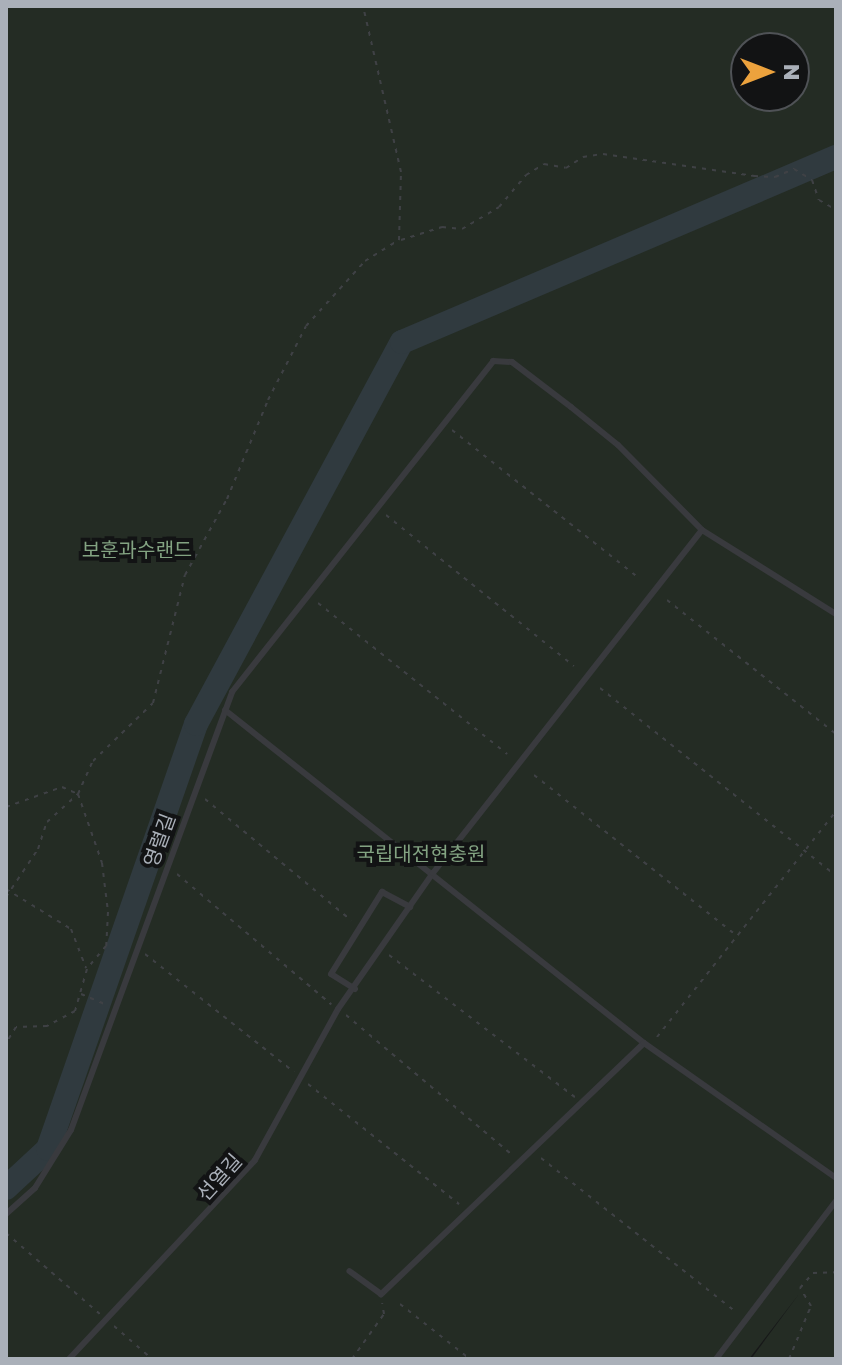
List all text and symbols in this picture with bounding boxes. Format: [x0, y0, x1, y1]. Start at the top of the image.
north arrow [730, 32, 810, 112]
text: N [779, 64, 806, 80]
park label: 보훈과수랜드 [82, 537, 192, 561]
street label: 영렬길 [138, 810, 180, 870]
park label: 국립대전현충원 [357, 841, 485, 865]
street label: 선열길 [192, 1148, 246, 1206]

